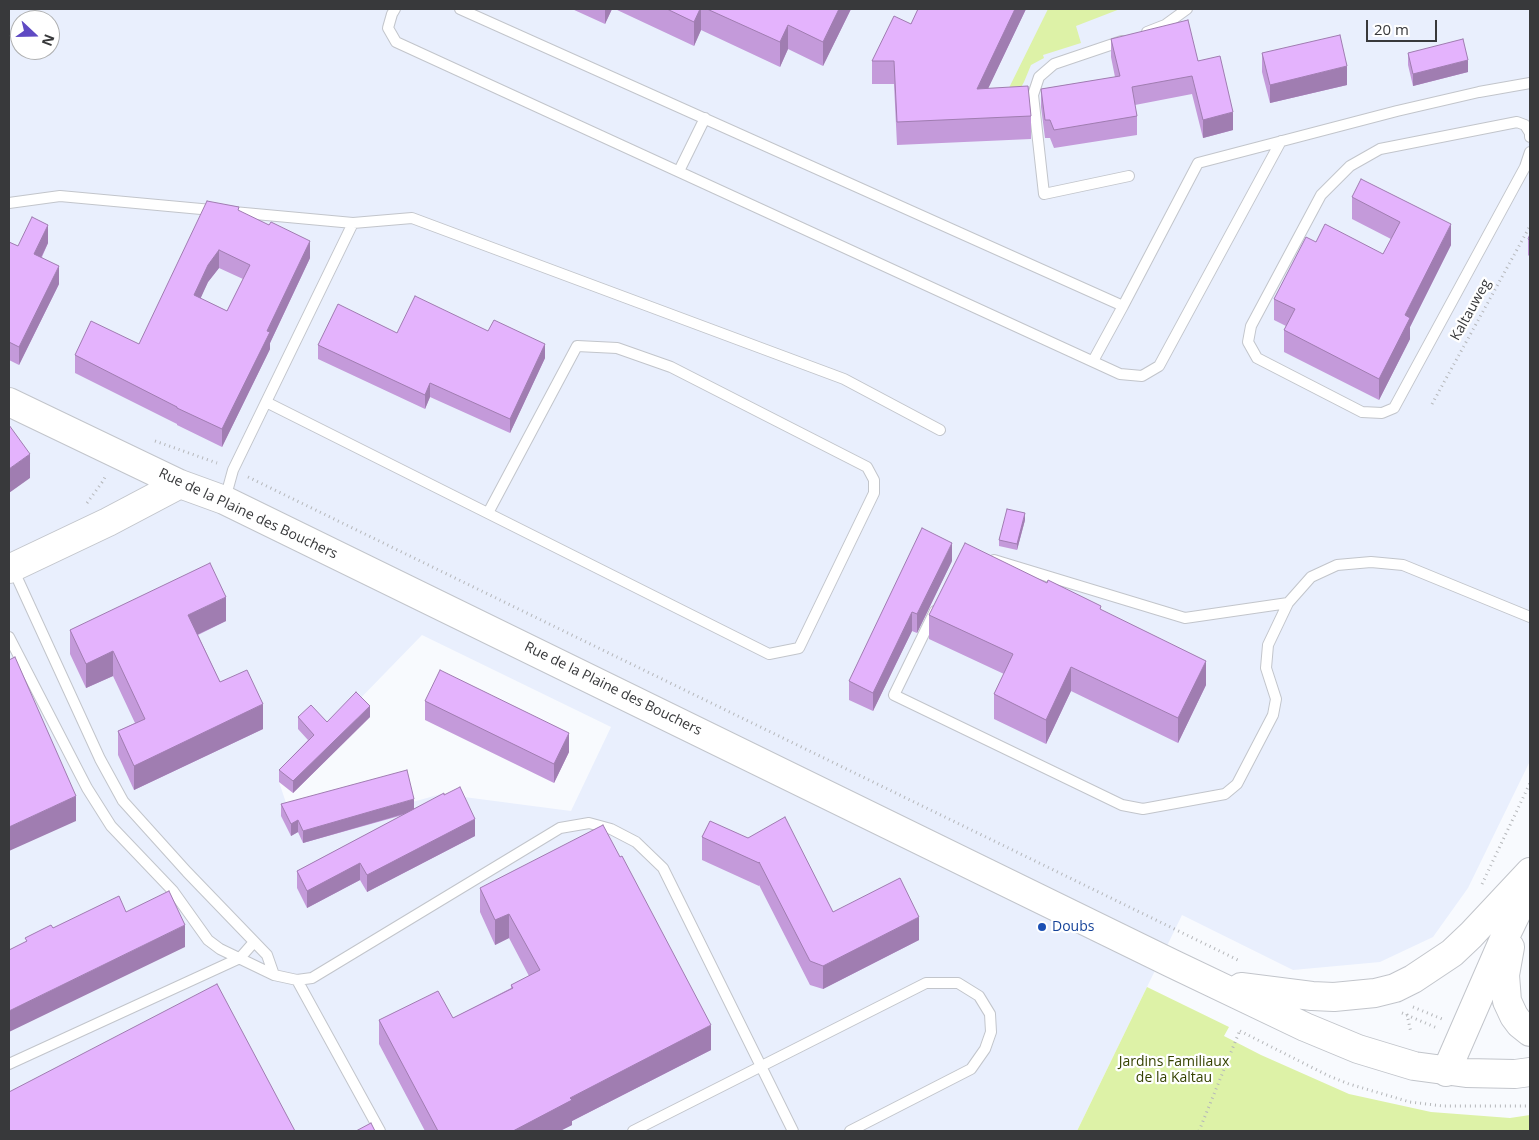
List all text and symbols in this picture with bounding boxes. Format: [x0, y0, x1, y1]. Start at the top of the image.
north arrow [10, 10, 60, 60]
scale bar [1369, 10, 1440, 42]
text: 20 m [1374, 19, 1409, 39]
text: N [38, 31, 59, 49]
street label: Kaltauweg [1447, 276, 1495, 344]
street label: Rue de la Plaine des Bouchers [156, 465, 340, 563]
street label: Rue de la Plaine des Bouchers [521, 639, 705, 739]
place label: Doubs [1052, 919, 1094, 935]
marker: Doubs [1036, 921, 1048, 933]
park label: Jardins Familiaux de la Kaltau [1119, 1054, 1229, 1086]

